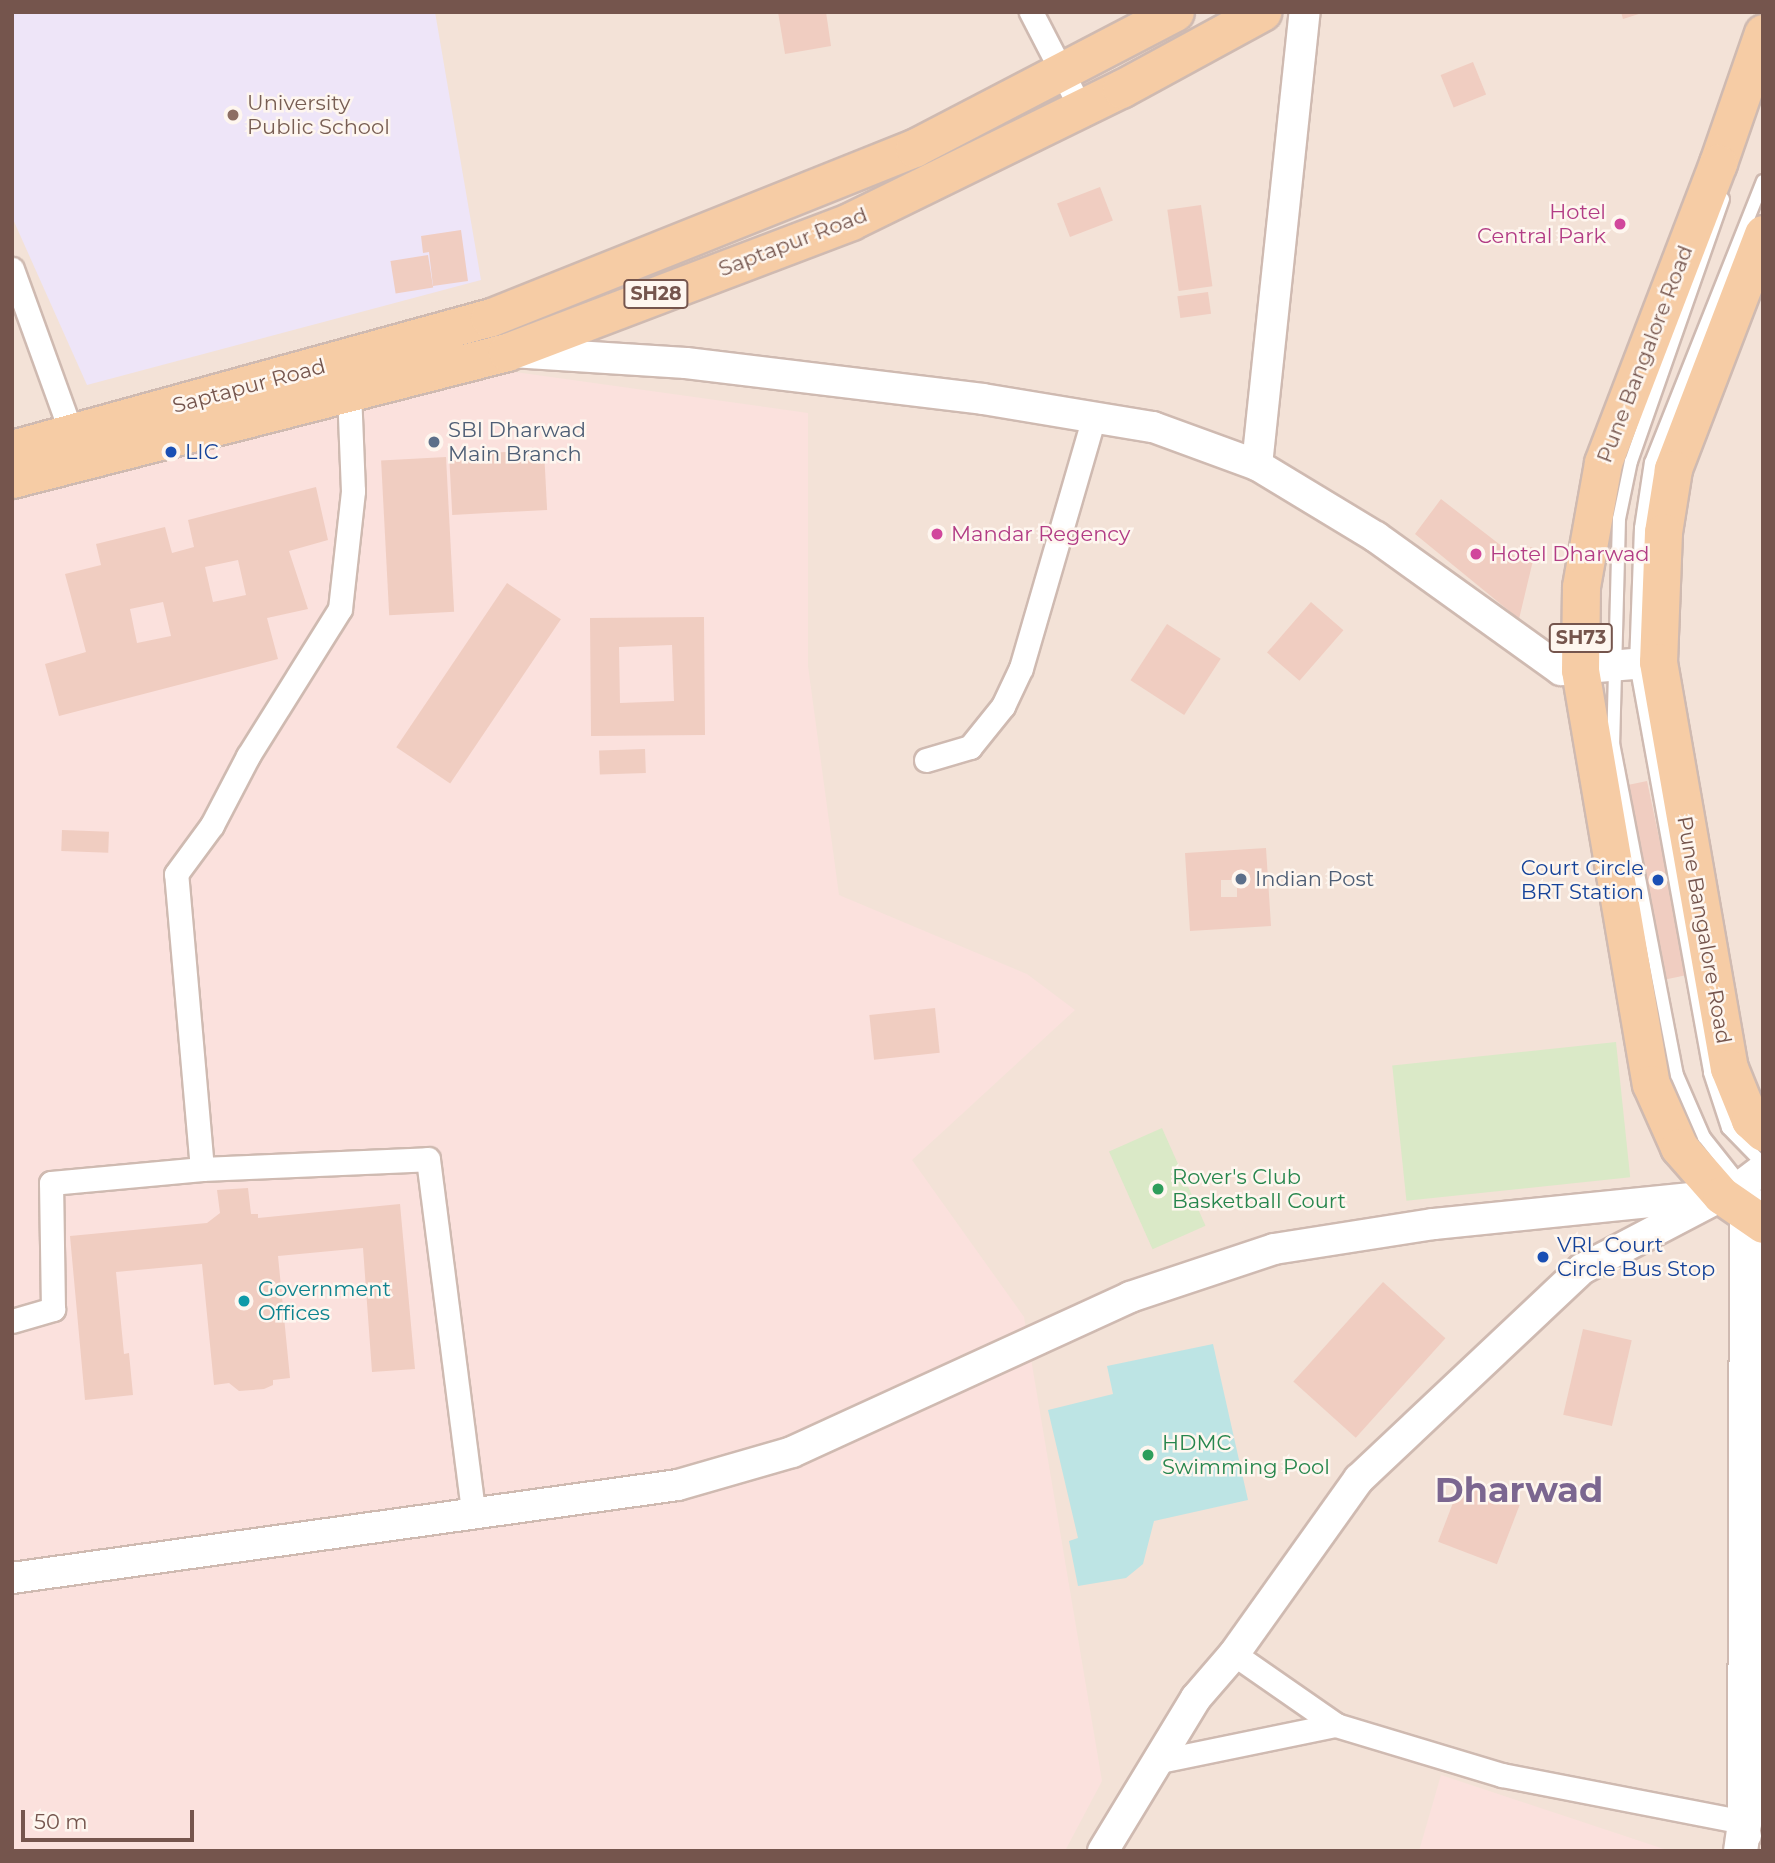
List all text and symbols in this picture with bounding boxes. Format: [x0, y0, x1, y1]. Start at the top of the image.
place label: University Public School [247, 90, 390, 140]
marker: University Public School [225, 107, 241, 123]
place label: Hotel Central Park [1477, 199, 1606, 249]
street label: Saptapur Road [715, 202, 871, 282]
marker: Hotel Central Park [1612, 216, 1628, 232]
street label: Pune Bangalore Road [1592, 242, 1698, 466]
road number: SH28 [623, 278, 689, 310]
street label: Saptapur Road [170, 353, 328, 419]
place label: SBI Dharwad Main Branch [448, 417, 586, 467]
marker: SBI Dharwad Main Branch [426, 434, 442, 450]
place label: LIC [185, 439, 219, 465]
marker: LIC [163, 444, 179, 460]
place label: Mandar Regency [951, 521, 1130, 547]
marker: Mandar Regency [929, 526, 945, 542]
place label: Hotel Dharwad [1490, 541, 1650, 567]
marker: Hotel Dharwad [1468, 546, 1484, 562]
road number: SH73 [1548, 622, 1614, 653]
street label: Pune Bangalore Road [1672, 814, 1736, 1046]
place label: Court Circle BRT Station [1521, 855, 1644, 905]
place label: Indian Post [1255, 866, 1374, 892]
marker: Indian Post [1233, 871, 1249, 887]
marker: Court Circle BRT Station [1650, 872, 1666, 888]
place label: Rover's Club Basketball Court [1172, 1164, 1346, 1214]
marker: Rover's Club Basketball Court [1150, 1181, 1166, 1197]
place label: VRL Court Circle Bus Stop [1557, 1232, 1715, 1282]
marker: VRL Court Circle Bus Stop [1535, 1249, 1551, 1265]
place label: Government Offices [258, 1276, 391, 1326]
marker: Government Offices [236, 1293, 252, 1309]
place label: HDMC Swimming Pool [1162, 1430, 1330, 1480]
marker: HDMC Swimming Pool [1140, 1447, 1156, 1463]
district label: Dharwad [1435, 1469, 1603, 1511]
scale bar [24, 1797, 198, 1841]
text: 50 m [34, 1809, 88, 1834]

